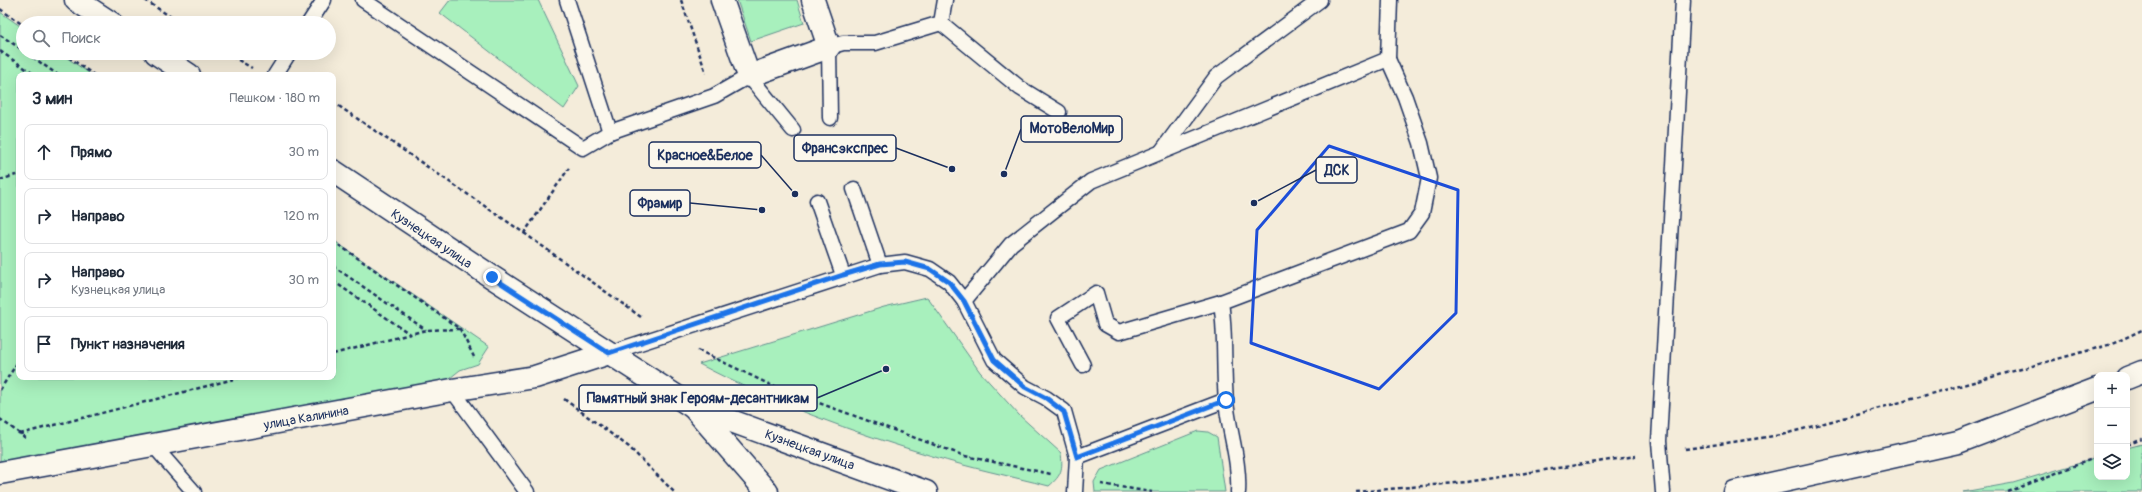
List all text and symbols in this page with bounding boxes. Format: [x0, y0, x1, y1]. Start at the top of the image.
search box [16, 16, 336, 60]
icon: search [30, 27, 52, 49]
text: Поиск [62, 29, 101, 48]
text: 3 мин [32, 88, 72, 109]
text: Пешком · 180 m [230, 90, 320, 106]
callout: МотоВелоМир [1021, 116, 1122, 142]
text: МотоВелоМир [1030, 120, 1115, 137]
callout: Франсэкспрес [794, 135, 896, 161]
text: Франсэкспрес [801, 140, 888, 157]
icon: ahead [33, 141, 55, 163]
callout: Красное&Белое [649, 142, 761, 168]
text: Прямо [71, 143, 112, 162]
text: 30 m [289, 144, 319, 160]
text: Красное&Белое [657, 147, 754, 164]
callout: ДСК [1316, 157, 1357, 183]
text: ДСК [1323, 162, 1350, 179]
callout: Фрамир [630, 190, 690, 216]
text: Фрамир [637, 195, 683, 212]
icon: right [33, 205, 55, 227]
street label: Кузнецкая улица [388, 206, 475, 272]
text: Направо [71, 207, 125, 226]
text: 120 m [283, 208, 319, 224]
text: Направо [71, 263, 125, 282]
route end [483, 268, 501, 286]
icon: right [33, 269, 55, 291]
text: 30 m [289, 272, 319, 288]
text: Кузнецкая улица [71, 282, 165, 298]
icon: arrive [33, 333, 55, 355]
text: Пункт назначения [71, 335, 185, 354]
map controls [2094, 372, 2130, 480]
button: + [2094, 372, 2130, 408]
callout: Памятный знак Героям-десантникам [579, 385, 817, 411]
text: Памятный знак Героям-десантникам [587, 390, 809, 407]
route start [1217, 391, 1235, 409]
street label: улица Калинина [261, 403, 350, 434]
button: − [2094, 408, 2130, 444]
street label: Кузнецкая улица [763, 426, 857, 474]
button: layers [2094, 444, 2130, 480]

